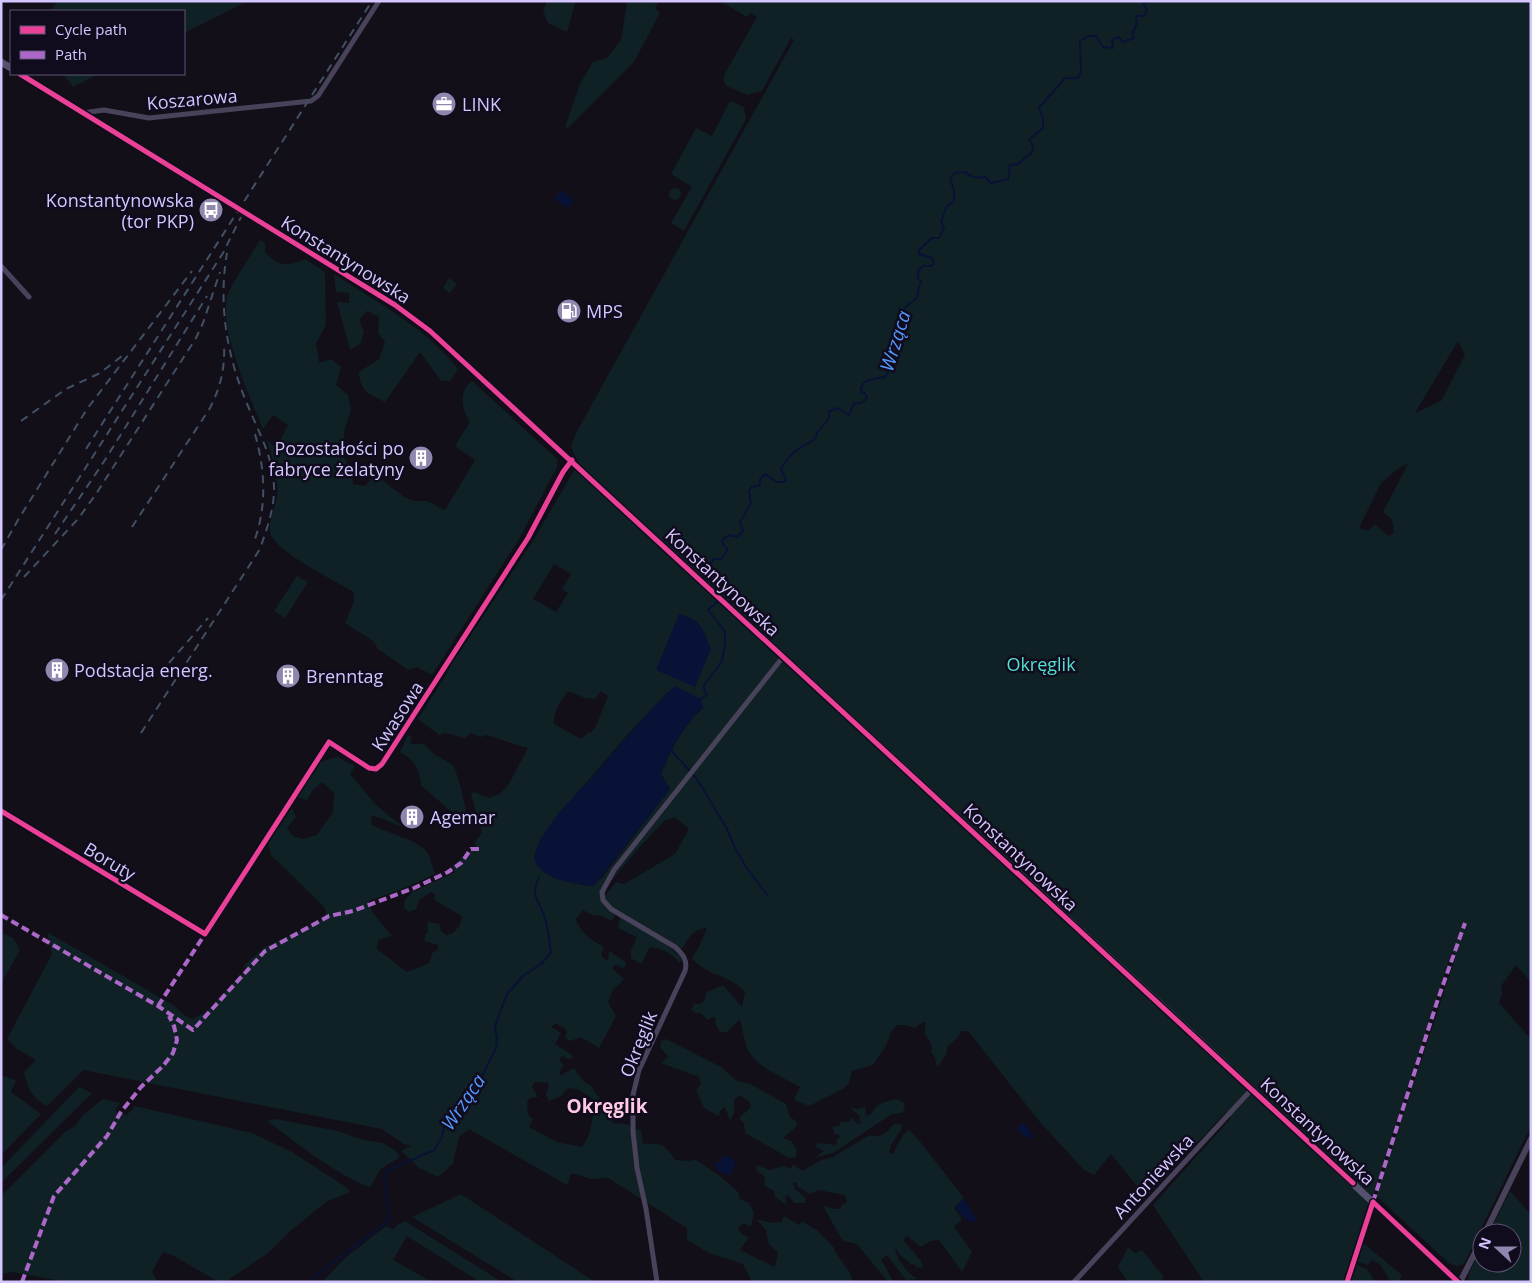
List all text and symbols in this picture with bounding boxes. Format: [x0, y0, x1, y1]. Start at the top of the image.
legend [10, 10, 185, 75]
text: Cycle path [55, 19, 127, 39]
text: Path [55, 44, 87, 64]
street label: Koszarowa [146, 83, 238, 115]
office icon: LINK [431, 91, 457, 117]
place label: LINK [462, 92, 502, 116]
place label: Konstantynowska (tor PKP) [46, 188, 194, 233]
bus stop icon: Konstantynowska (tor PKP) [198, 197, 224, 223]
street label: Konstantynowska [277, 210, 415, 308]
fuel station icon: MPS [556, 298, 582, 324]
place label: MPS [586, 299, 623, 323]
water label: Wrząca [873, 307, 917, 375]
place label: Pozostałości po fabryce żelatyny [269, 436, 405, 481]
building icon: Pozostałości po fabryce żelatyny [408, 445, 434, 471]
street label: Konstantynowska [661, 523, 785, 641]
park label: Okręglik [1006, 652, 1076, 676]
building icon: Podstacja energ. [44, 657, 70, 683]
place label: Podstacja energ. [74, 658, 213, 682]
building icon: Brenntag [275, 663, 301, 689]
place label: Brenntag [306, 664, 384, 688]
street label: Kwasowa [366, 677, 428, 755]
street label: Konstantynowska [959, 798, 1083, 916]
building icon: Agemar [399, 804, 425, 830]
place label: Agemar [430, 805, 496, 829]
street label: Boruty [80, 836, 141, 886]
street label: Okręglik [614, 1007, 662, 1081]
water label: Wrząca [435, 1069, 491, 1135]
street label: Konstantynowska [1256, 1072, 1380, 1190]
district label: Okręglik [567, 1093, 648, 1119]
street label: Antoniewska [1108, 1129, 1198, 1223]
north arrow [1472, 1223, 1522, 1273]
text: N [1473, 1234, 1495, 1252]

